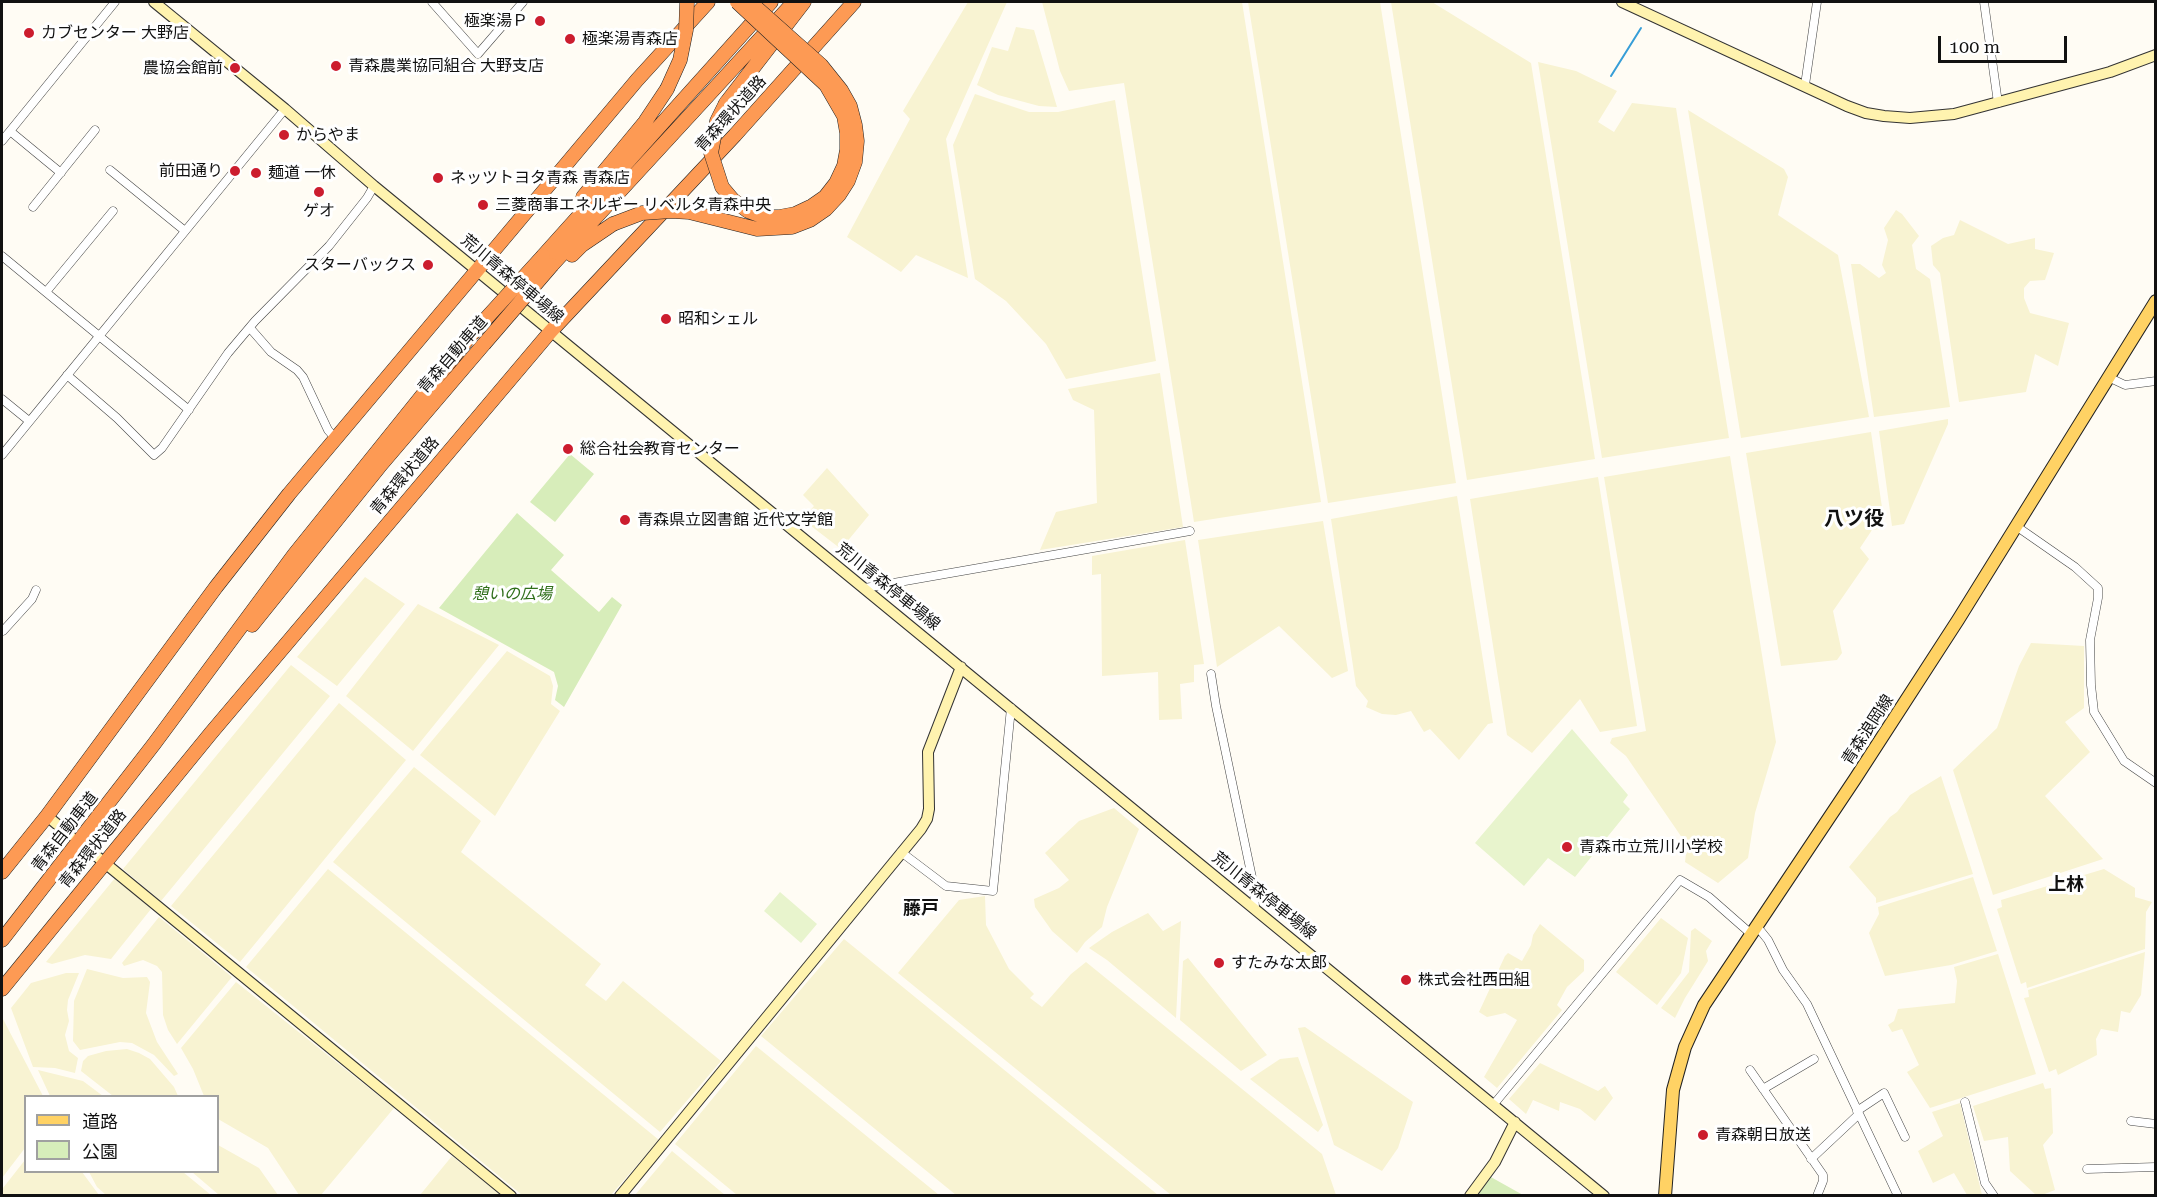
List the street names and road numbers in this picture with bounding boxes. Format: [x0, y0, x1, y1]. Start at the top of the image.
street label: 青森環状道路 [692, 72, 770, 156]
street label: 荒川青森停車場線 [457, 231, 567, 327]
street label: 青森自動車道 [414, 312, 492, 398]
street label: 青森環状道路 [367, 433, 443, 519]
street label: 荒川青森停車場線 [832, 539, 944, 635]
street label: 青森浪岡線 [1838, 691, 1898, 769]
street label: 青森自動車道 [28, 788, 102, 876]
street label: 青森環状道路 [55, 806, 131, 892]
street label: 荒川青森停車場線 [1208, 848, 1320, 944]

